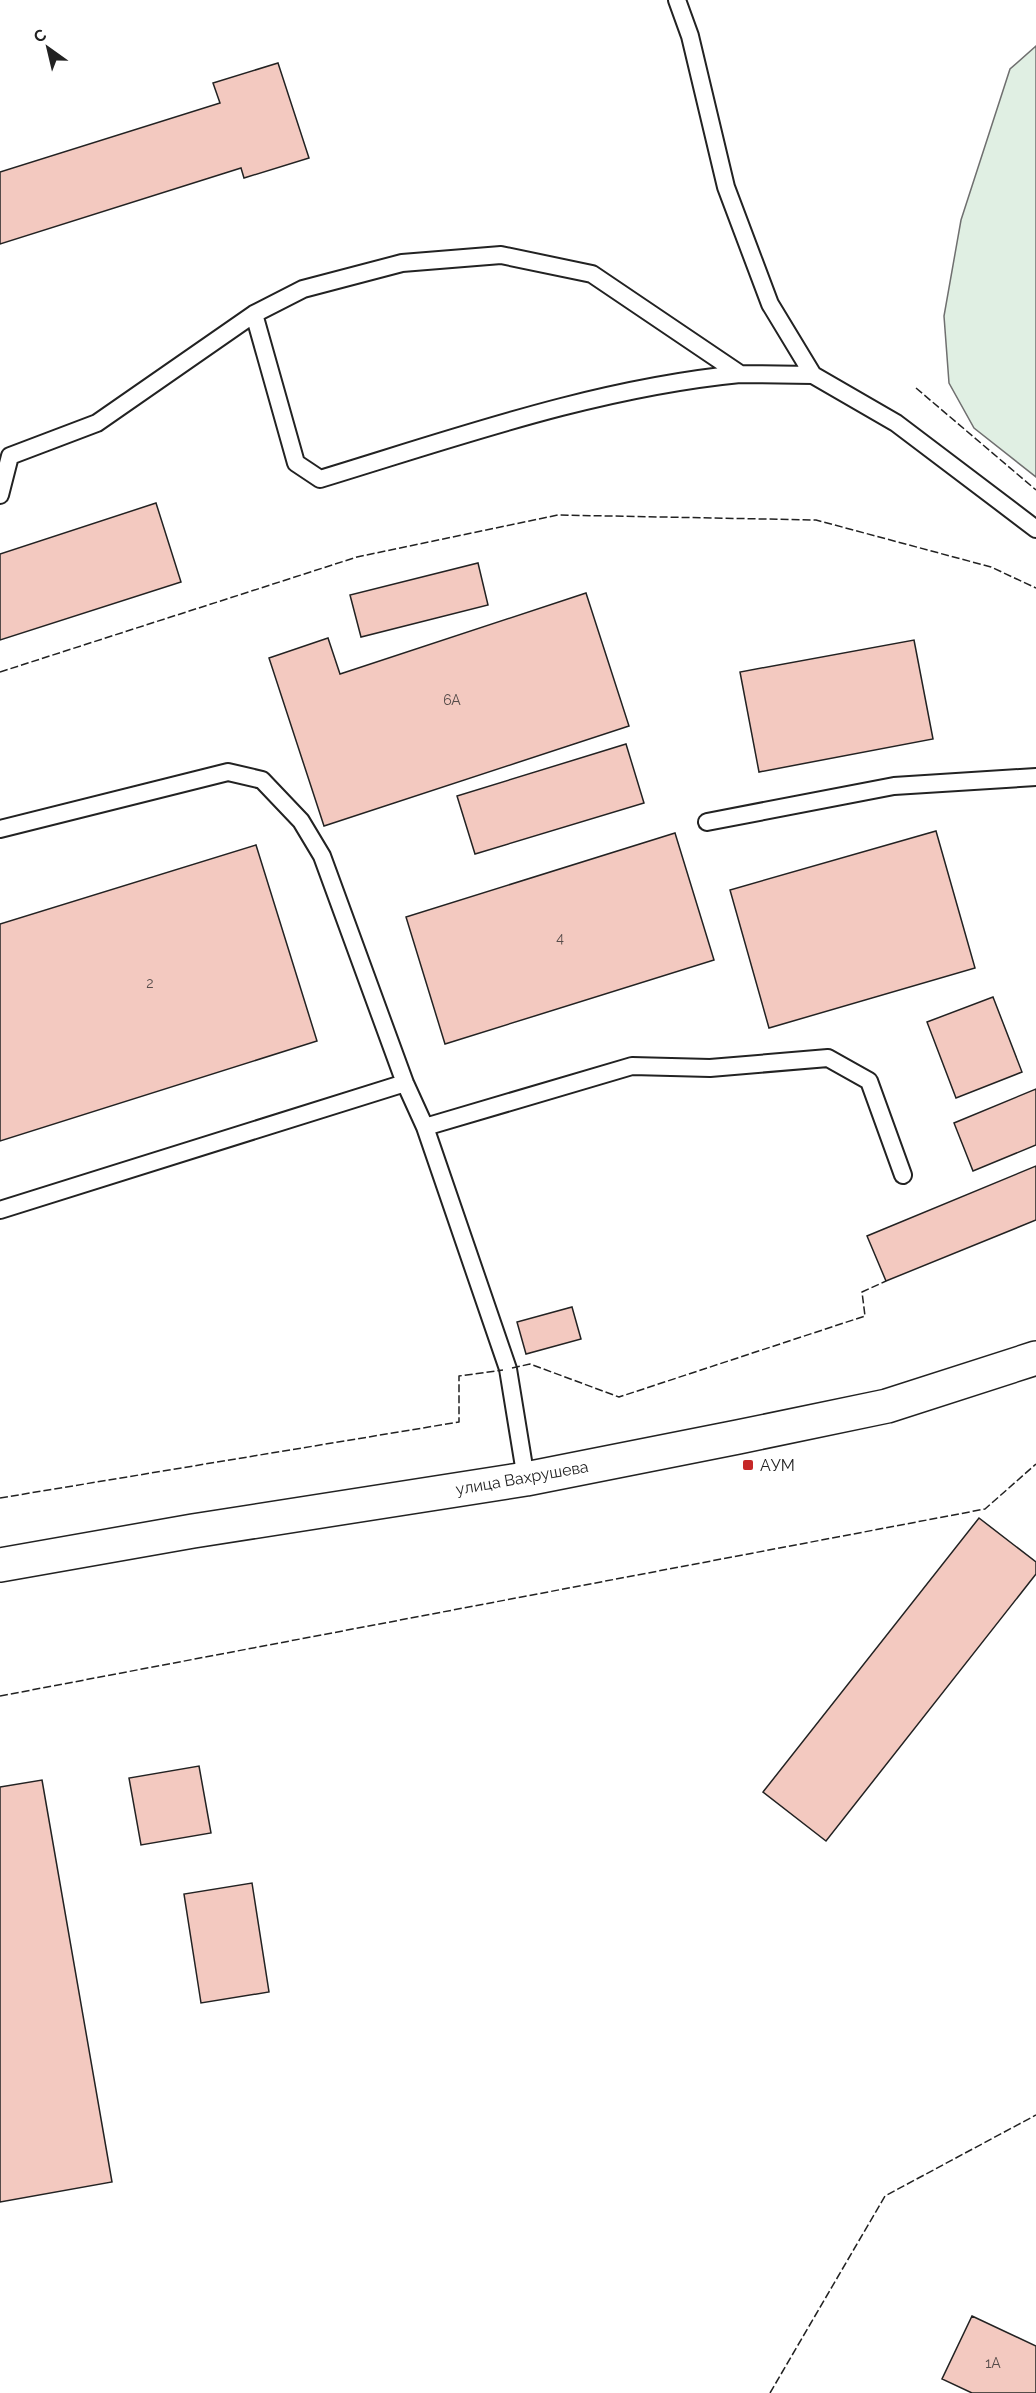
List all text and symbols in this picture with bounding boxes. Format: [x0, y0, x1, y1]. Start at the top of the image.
north arrow [18, 18, 78, 78]
text: С [30, 25, 50, 47]
house number: 6А [443, 692, 461, 708]
house number: 4 [556, 930, 564, 946]
house number: 2 [146, 975, 154, 991]
place label: АУМ [760, 1456, 795, 1475]
street label: улица Вахрушева [454, 1457, 590, 1499]
marker: АУМ [741, 1458, 755, 1472]
house number: 1А [985, 2355, 1001, 2371]

